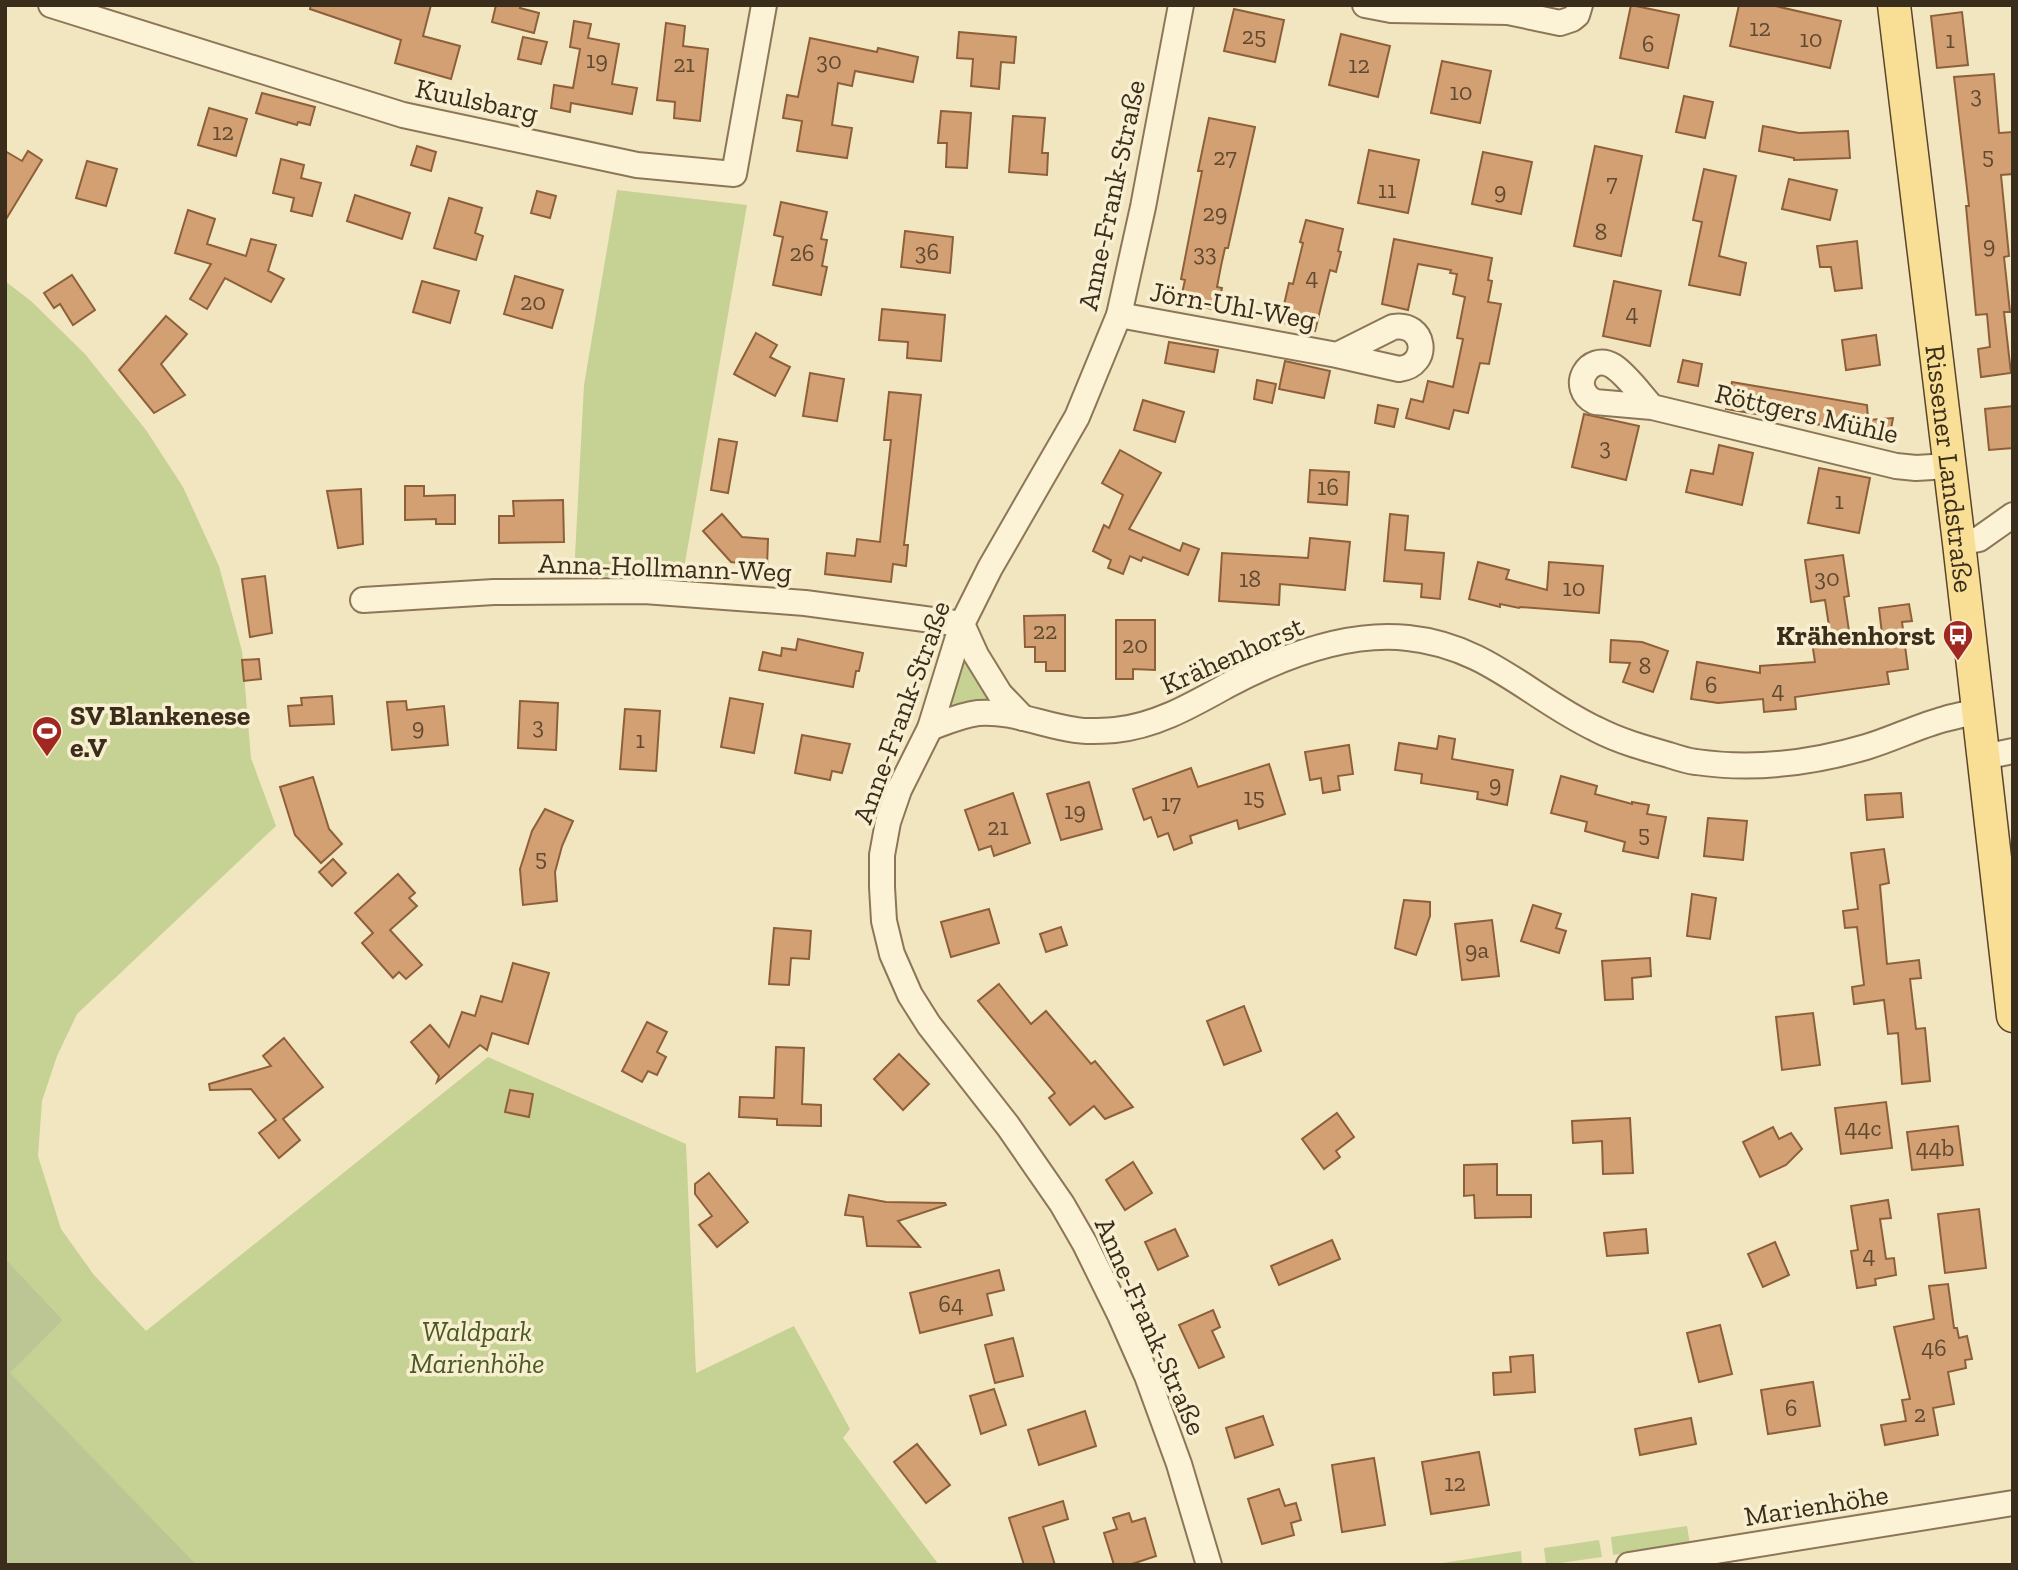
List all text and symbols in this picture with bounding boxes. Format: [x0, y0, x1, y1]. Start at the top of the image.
house number: 12 [1749, 13, 1771, 42]
house number: 25 [1242, 21, 1266, 50]
house number: 10 [1799, 24, 1823, 53]
house number: 1 [1945, 25, 1955, 54]
house number: 6 [1642, 29, 1654, 58]
house number: 19 [586, 45, 608, 74]
house number: 30 [816, 46, 842, 75]
house number: 21 [673, 49, 695, 78]
house number: 12 [1348, 50, 1370, 79]
street label: Kuulsbarg [413, 71, 541, 130]
street label: Anne-Frank-Straße [1071, 77, 1152, 313]
house number: 10 [1449, 77, 1473, 106]
house number: 3 [1970, 80, 1982, 109]
house number: 12 [212, 117, 234, 146]
house number: 5 [1982, 141, 1994, 170]
house number: 27 [1213, 142, 1237, 171]
house number: 7 [1606, 168, 1618, 197]
house number: 11 [1378, 175, 1396, 204]
house number: 9 [1494, 176, 1506, 205]
house number: 29 [1202, 198, 1228, 227]
house number: 8 [1595, 217, 1607, 246]
house number: 9 [1983, 230, 1995, 259]
house number: 36 [915, 237, 939, 266]
house number: 26 [789, 238, 815, 267]
house number: 33 [1193, 238, 1217, 267]
house number: 4 [1306, 262, 1319, 291]
street label: Jörn-Uhl-Weg [1147, 275, 1318, 336]
house number: 20 [520, 287, 546, 316]
house number: 4 [1626, 298, 1639, 327]
street label: Rissener Landstraße [1918, 343, 1981, 594]
street label: Röttgers Mühle [1712, 376, 1902, 451]
house number: 3 [1599, 432, 1611, 461]
house number: 16 [1317, 472, 1339, 501]
house number: 1 [1834, 486, 1844, 515]
street label: Anna-Hollmann-Weg [538, 547, 792, 588]
house number: 30 [1814, 563, 1840, 592]
house number: 18 [1239, 564, 1261, 593]
house number: 10 [1562, 573, 1586, 602]
street label: Anne-Frank-Straße [846, 596, 957, 828]
street label: Krähenhorst [1156, 609, 1309, 702]
house number: 22 [1033, 616, 1057, 645]
bus stop icon: Krähenhorst [1941, 618, 1975, 662]
place label: Krähenhorst [1776, 619, 1936, 652]
house number: 20 [1122, 630, 1148, 659]
house number: 8 [1639, 651, 1651, 680]
house number: 6 [1705, 670, 1717, 699]
house number: 4 [1772, 675, 1785, 704]
place label: SV Blankenese e.V [70, 699, 250, 764]
house number: 3 [532, 711, 544, 740]
house number: 9 [412, 712, 424, 741]
sports icon: SV Blankenese e.V [30, 714, 64, 758]
house number: 1 [635, 725, 645, 754]
house number: 9 [1489, 769, 1501, 798]
house number: 15 [1243, 782, 1265, 811]
house number: 17 [1161, 788, 1181, 817]
house number: 19 [1064, 796, 1086, 825]
house number: 21 [987, 812, 1009, 841]
house number: 5 [1638, 819, 1650, 848]
house number: 5 [535, 843, 547, 872]
house number: 9a [1465, 935, 1490, 964]
house number: 44c [1845, 1113, 1881, 1142]
house number: 44b [1916, 1133, 1954, 1162]
street label: Anne-Frank-Straße [1088, 1212, 1213, 1440]
house number: 4 [1863, 1240, 1876, 1269]
house number: 64 [938, 1289, 964, 1318]
park label: Waldpark Marienhöhe [409, 1315, 545, 1380]
house number: 46 [1921, 1333, 1947, 1362]
house number: 6 [1785, 1393, 1797, 1422]
house number: 2 [1914, 1399, 1926, 1428]
house number: 12 [1444, 1468, 1466, 1497]
street label: Marienhöhe [1742, 1478, 1891, 1533]

